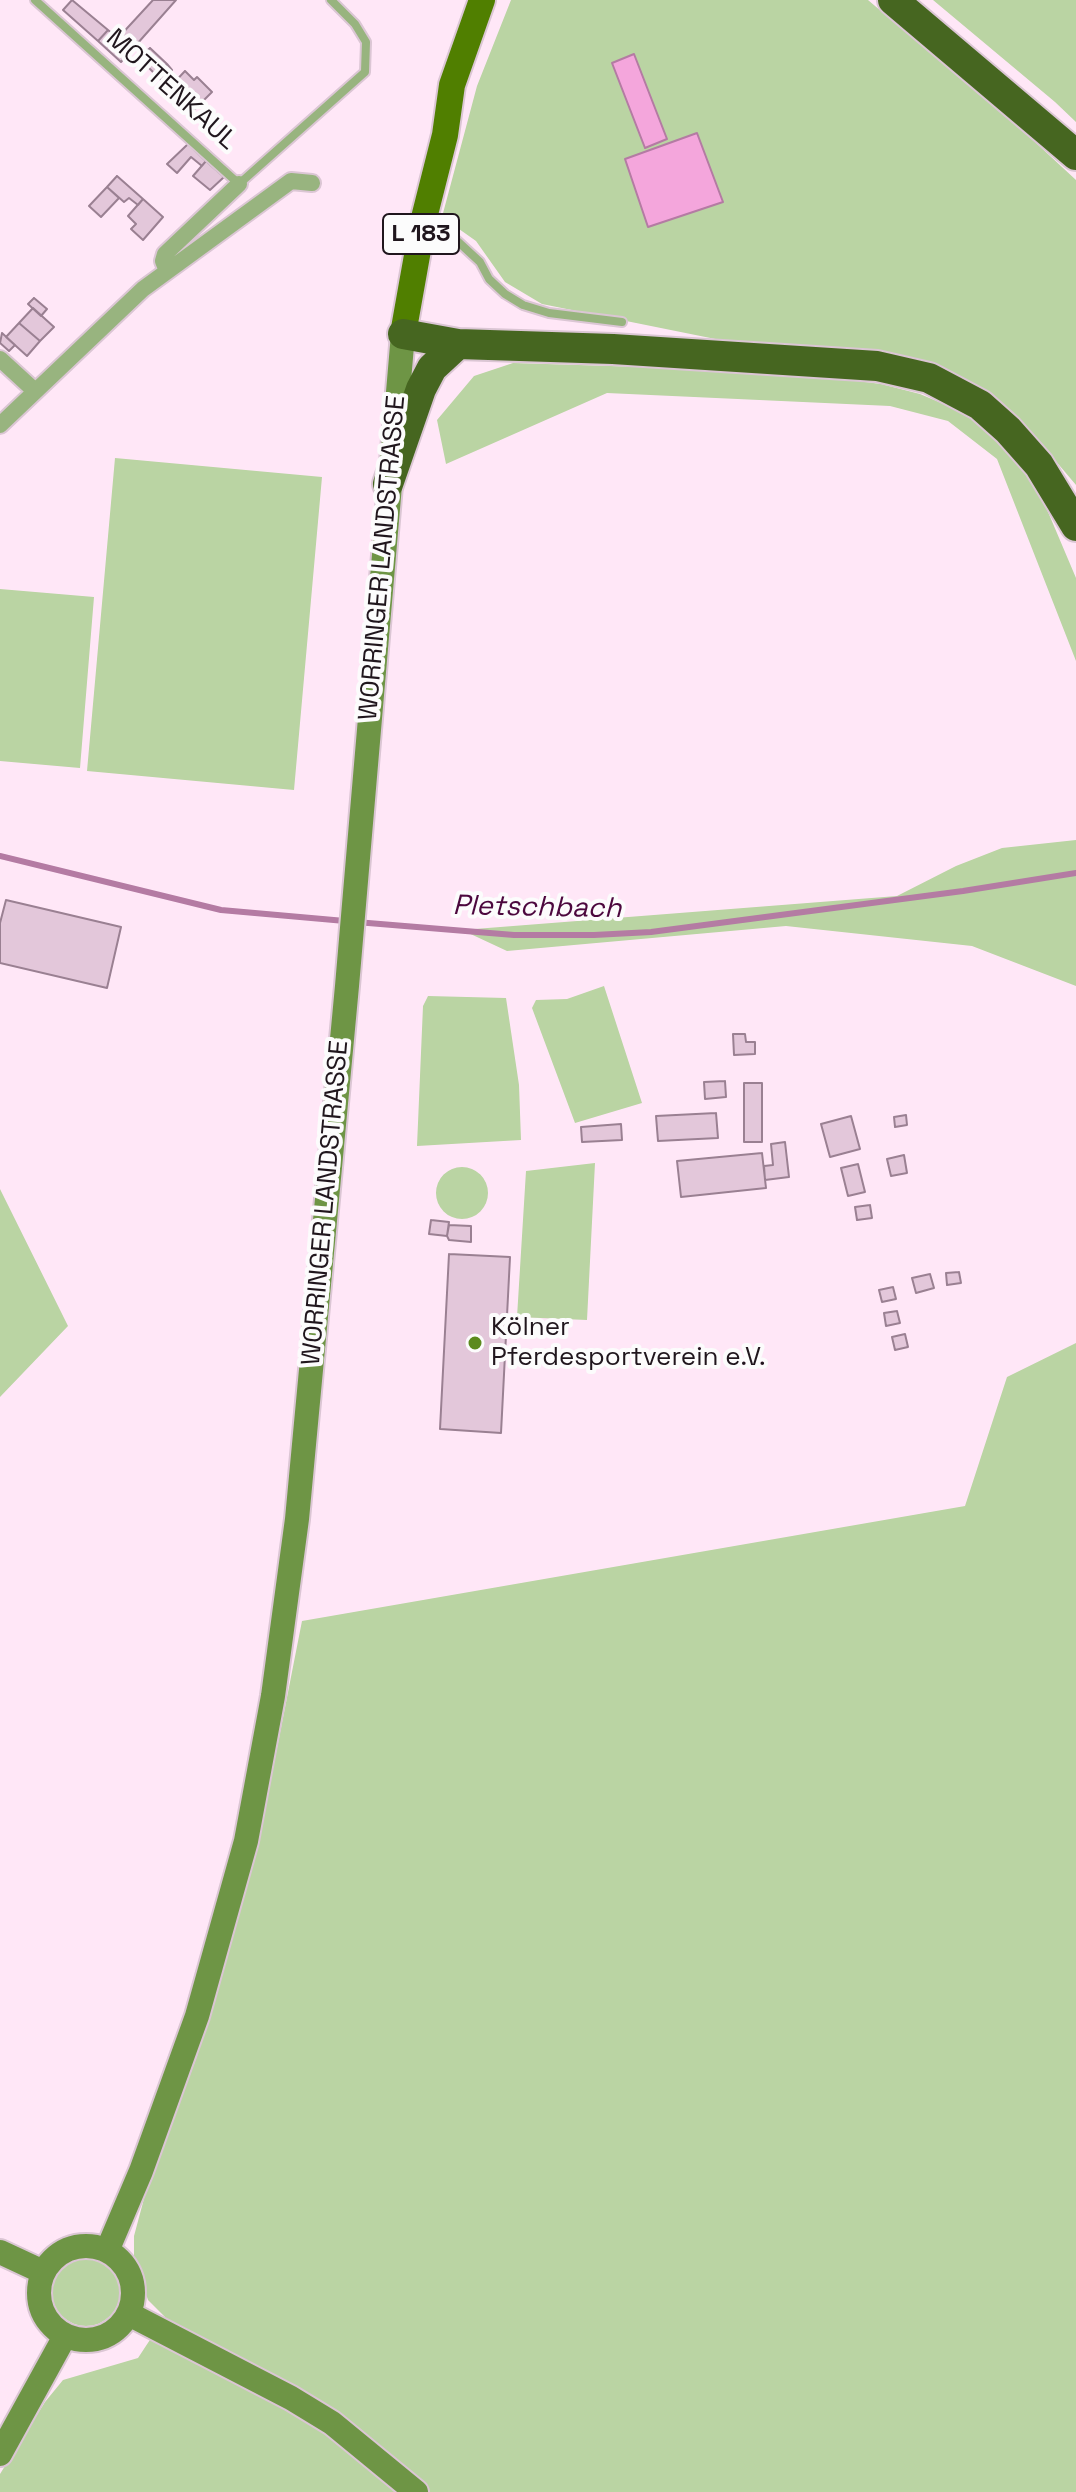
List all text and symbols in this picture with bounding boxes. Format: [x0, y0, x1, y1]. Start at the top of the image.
street label: MOTTENKAUL [99, 23, 243, 157]
road number: L 183 [383, 214, 459, 254]
street label: WORRINGER LANDSTRASSE [353, 394, 413, 722]
water label: Pletschbach [452, 890, 622, 926]
street label: WORRINGER LANDSTRASSE [296, 1039, 356, 1367]
place label: Kölner Pferdesportverein e.V. [491, 1312, 766, 1374]
marker: Kölner Pferdesportverein e.V. [466, 1334, 484, 1352]

